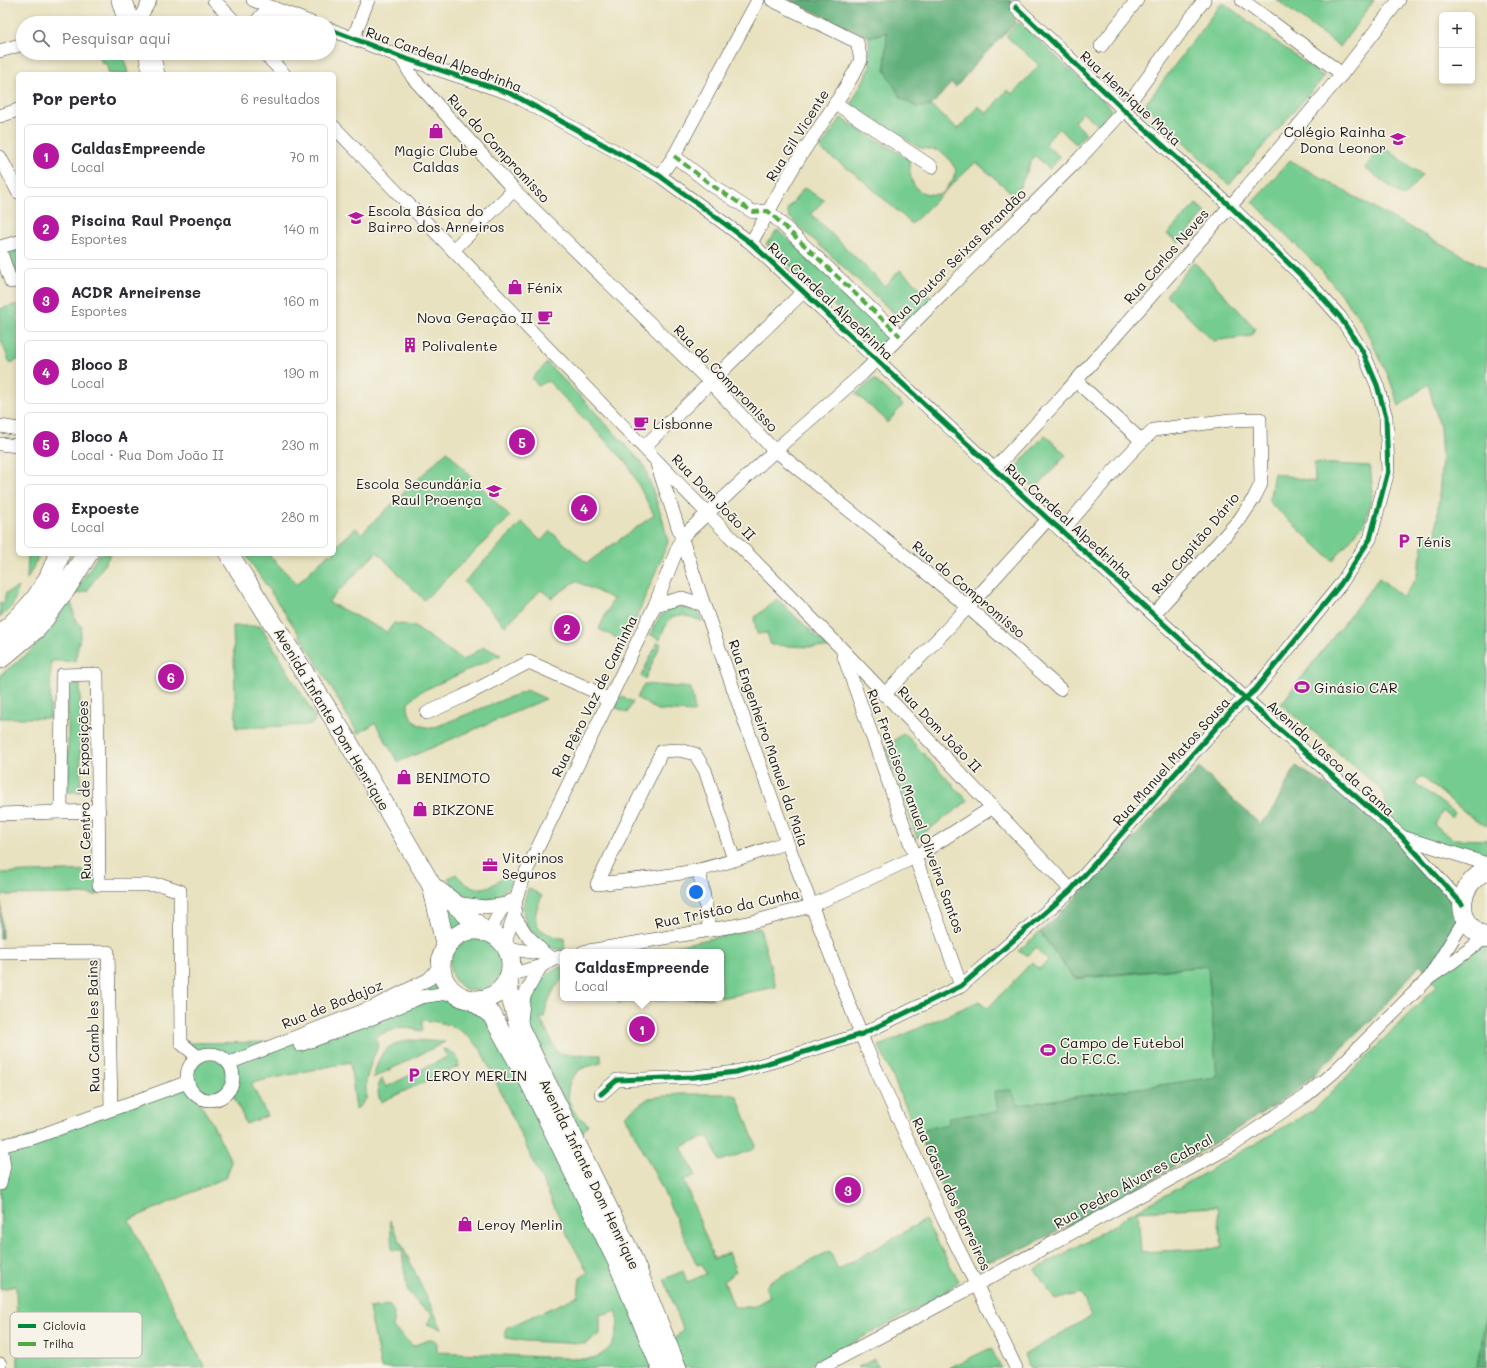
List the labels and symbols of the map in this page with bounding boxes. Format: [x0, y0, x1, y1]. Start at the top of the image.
street label: Rua Cardeal Alpedrinha [363, 22, 525, 96]
street label: Rua Henrique Mota [1076, 46, 1186, 150]
street label: Rua Gil Vicente [761, 85, 833, 185]
street label: Rua do Compromisso [444, 89, 554, 207]
shop icon: Magic Clube Caldas [427, 122, 445, 140]
place label: Colégio Rainha Dona Leonor [1284, 122, 1386, 157]
school or university icon: Colégio Rainha Dona Leonor [1389, 130, 1407, 148]
place label: Magic Clube Caldas [394, 141, 478, 176]
street label: Rua Doutor Seixas Brandão [884, 184, 1030, 330]
place label: Escola Básica do Bairro dos Arneiros [368, 201, 505, 236]
street label: Rua Carlos Neves [1119, 204, 1213, 308]
school or university icon: Escola Básica do Bairro dos Arneiros [347, 209, 365, 227]
street label: Rua Cardeal Alpedrinha [764, 238, 898, 364]
shop icon: Fénix [506, 278, 524, 296]
place label: Fénix [527, 278, 563, 297]
place label: Nova Geração II [417, 308, 533, 327]
cafe icon: Nova Geração II [536, 308, 554, 326]
street label: Rua do Compromisso [670, 320, 782, 436]
building icon: Polivalente [401, 336, 419, 354]
place label: Polivalente [422, 336, 498, 355]
cafe icon: Lisbonne [632, 414, 650, 432]
place label: Lisbonne [653, 414, 713, 433]
pin: 5 [509, 427, 535, 457]
street label: Rua Dom João II [668, 450, 760, 544]
street label: Rua Cardeal Alpedrinha [1001, 459, 1137, 583]
place label: Escola Secundária Raul Proença [356, 474, 482, 509]
school or university icon: Escola Secundária Raul Proença [485, 482, 503, 500]
street label: Rua Capitão Dário [1147, 488, 1243, 598]
pin: 4 [571, 493, 597, 523]
parking icon: Ténis [1395, 532, 1413, 550]
place label: Ténis [1416, 532, 1451, 551]
street label: Rua do Compromisso [908, 536, 1030, 642]
street label: Rua Pêro Vaz de Caminha [547, 612, 641, 780]
pin: 2 [554, 613, 580, 643]
street label: Avenida Infante Dom Henrique [270, 624, 394, 814]
street label: Rua Engenheiro Manuel da Maia [725, 637, 813, 849]
pin: 6 [158, 662, 184, 692]
sports icon: Ginásio CAR [1293, 678, 1311, 696]
place label: Ginásio CAR [1314, 678, 1398, 697]
street label: Rua Dom João II [894, 682, 986, 776]
street label: Rua Francisco Manuel Oliveira Santos [863, 686, 969, 936]
street label: Rua Manuel Matos Sousa [1108, 693, 1234, 829]
street label: Avenida Vasco da Gama [1263, 696, 1399, 820]
street label: Rua Centro de Exposições [73, 700, 95, 880]
shop icon: BENIMOTO [395, 768, 413, 786]
place label: BENIMOTO [416, 768, 490, 787]
shop icon: BIKZONE [411, 800, 429, 818]
place label: BIKZONE [432, 800, 494, 819]
place label: Vitorinos Seguros [502, 848, 564, 883]
office icon: Vitorinos Seguros [481, 856, 499, 874]
your location [686, 882, 706, 902]
street label: Rua Tristão da Cunha [653, 883, 801, 933]
street label: Rua Camb les Bains [82, 959, 104, 1093]
street label: Rua de Badajoz [279, 975, 386, 1033]
pin: 1 [629, 1014, 655, 1044]
place label: Campo de Futebol do F.C.C. [1060, 1033, 1184, 1068]
sports icon: Campo de Futebol do F.C.C. [1039, 1041, 1057, 1059]
parking icon: LEROY MERLIN [405, 1066, 423, 1084]
place label: LEROY MERLIN [426, 1066, 527, 1085]
street label: Avenida Infante Dom Henrique [535, 1075, 645, 1273]
street label: Rua Casal dos Barreiros [908, 1114, 996, 1274]
street label: Rua Pedro Álvares Cabral [1050, 1129, 1216, 1233]
pin: 3 [835, 1175, 861, 1205]
shop icon: Leroy Merlin [456, 1215, 474, 1233]
place label: Leroy Merlin [477, 1215, 563, 1234]
legend [10, 1312, 142, 1358]
text: Ciclovia [43, 1318, 86, 1333]
text: Trilha [43, 1336, 74, 1351]

